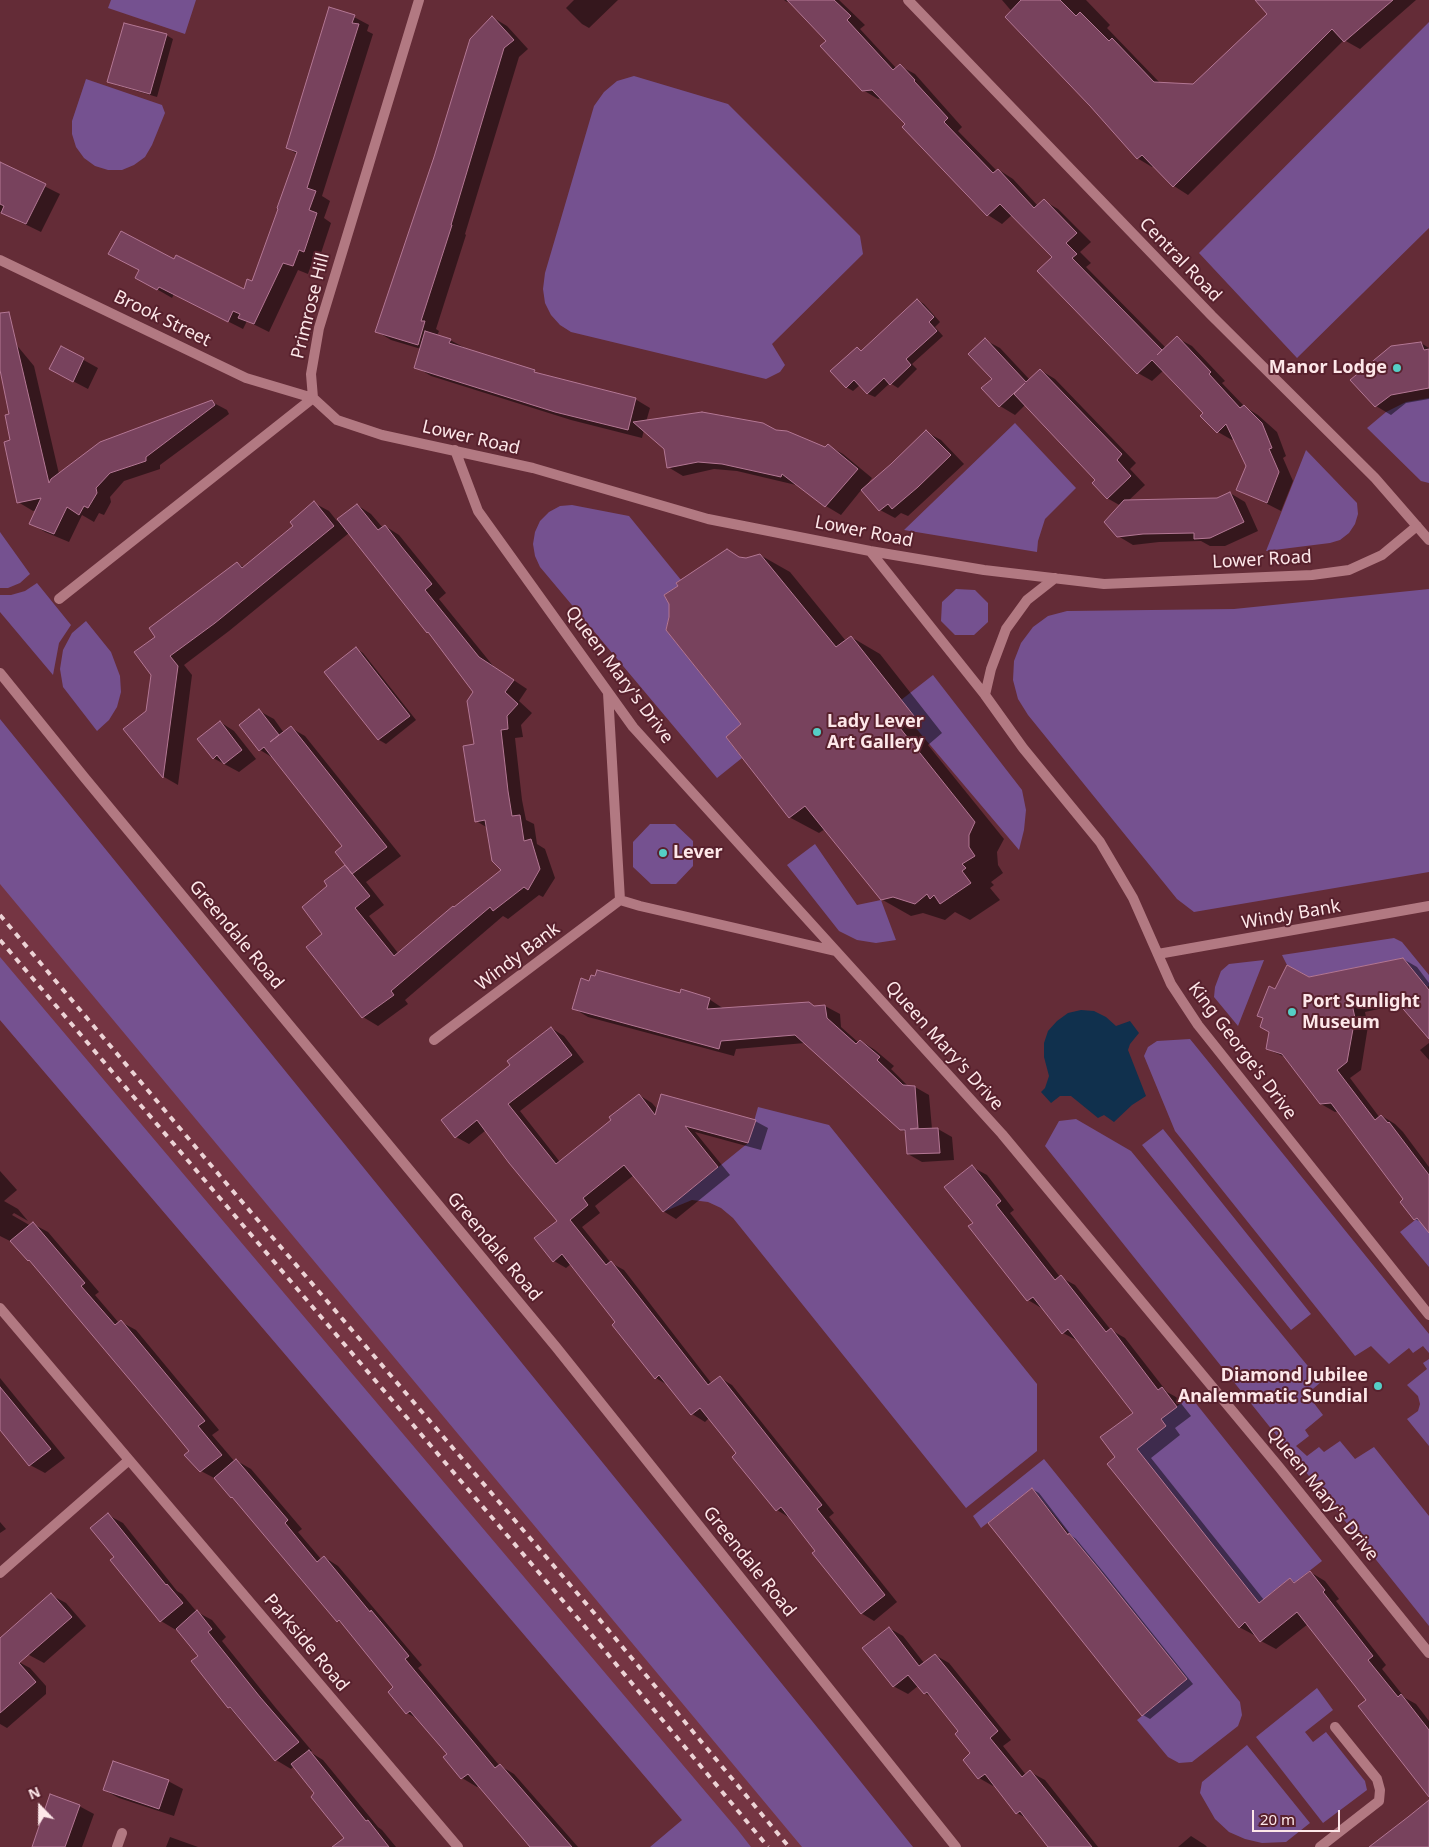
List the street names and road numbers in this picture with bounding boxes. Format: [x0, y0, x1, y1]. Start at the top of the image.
street label: Central Road [1134, 213, 1226, 307]
street label: Primrose Hill [287, 251, 335, 361]
street label: Brook Street [110, 286, 214, 352]
street label: Lower Road [420, 416, 522, 460]
street label: Lower Road [813, 512, 915, 552]
street label: Lower Road [1212, 547, 1312, 573]
street label: Queen Mary's Drive [560, 602, 678, 748]
street label: Greendale Road [184, 876, 288, 994]
street label: Windy Bank [1240, 896, 1342, 934]
street label: Windy Bank [472, 918, 564, 996]
street label: Queen Mary's Drive [880, 977, 1008, 1115]
street label: King George's Drive [1183, 978, 1301, 1124]
street label: Greendale Road [442, 1188, 546, 1306]
street label: Queen Mary's Drive [1261, 1423, 1383, 1565]
street label: Greendale Road [698, 1503, 800, 1621]
street label: Parkside Road [259, 1590, 353, 1696]

